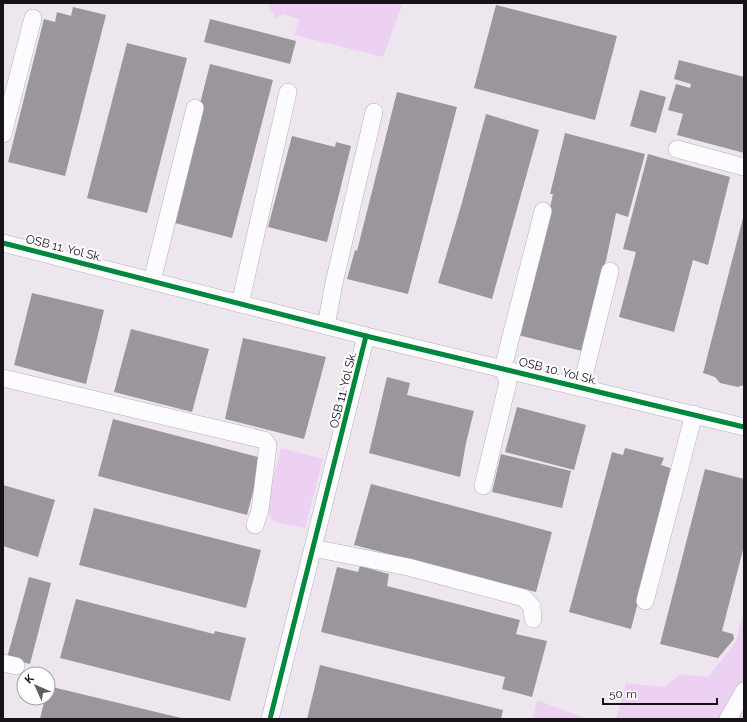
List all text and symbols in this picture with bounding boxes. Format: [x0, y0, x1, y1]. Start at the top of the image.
street label: OSB 11. Yol Sk. [24, 232, 104, 264]
street label: OSB 11. Yol Sk. [327, 350, 359, 430]
street label: OSB 10. Yol Sk. [517, 354, 599, 388]
north arrow [16, 666, 56, 706]
text: K [22, 672, 37, 686]
scale bar [603, 680, 717, 706]
text: 50 m [609, 687, 637, 701]

